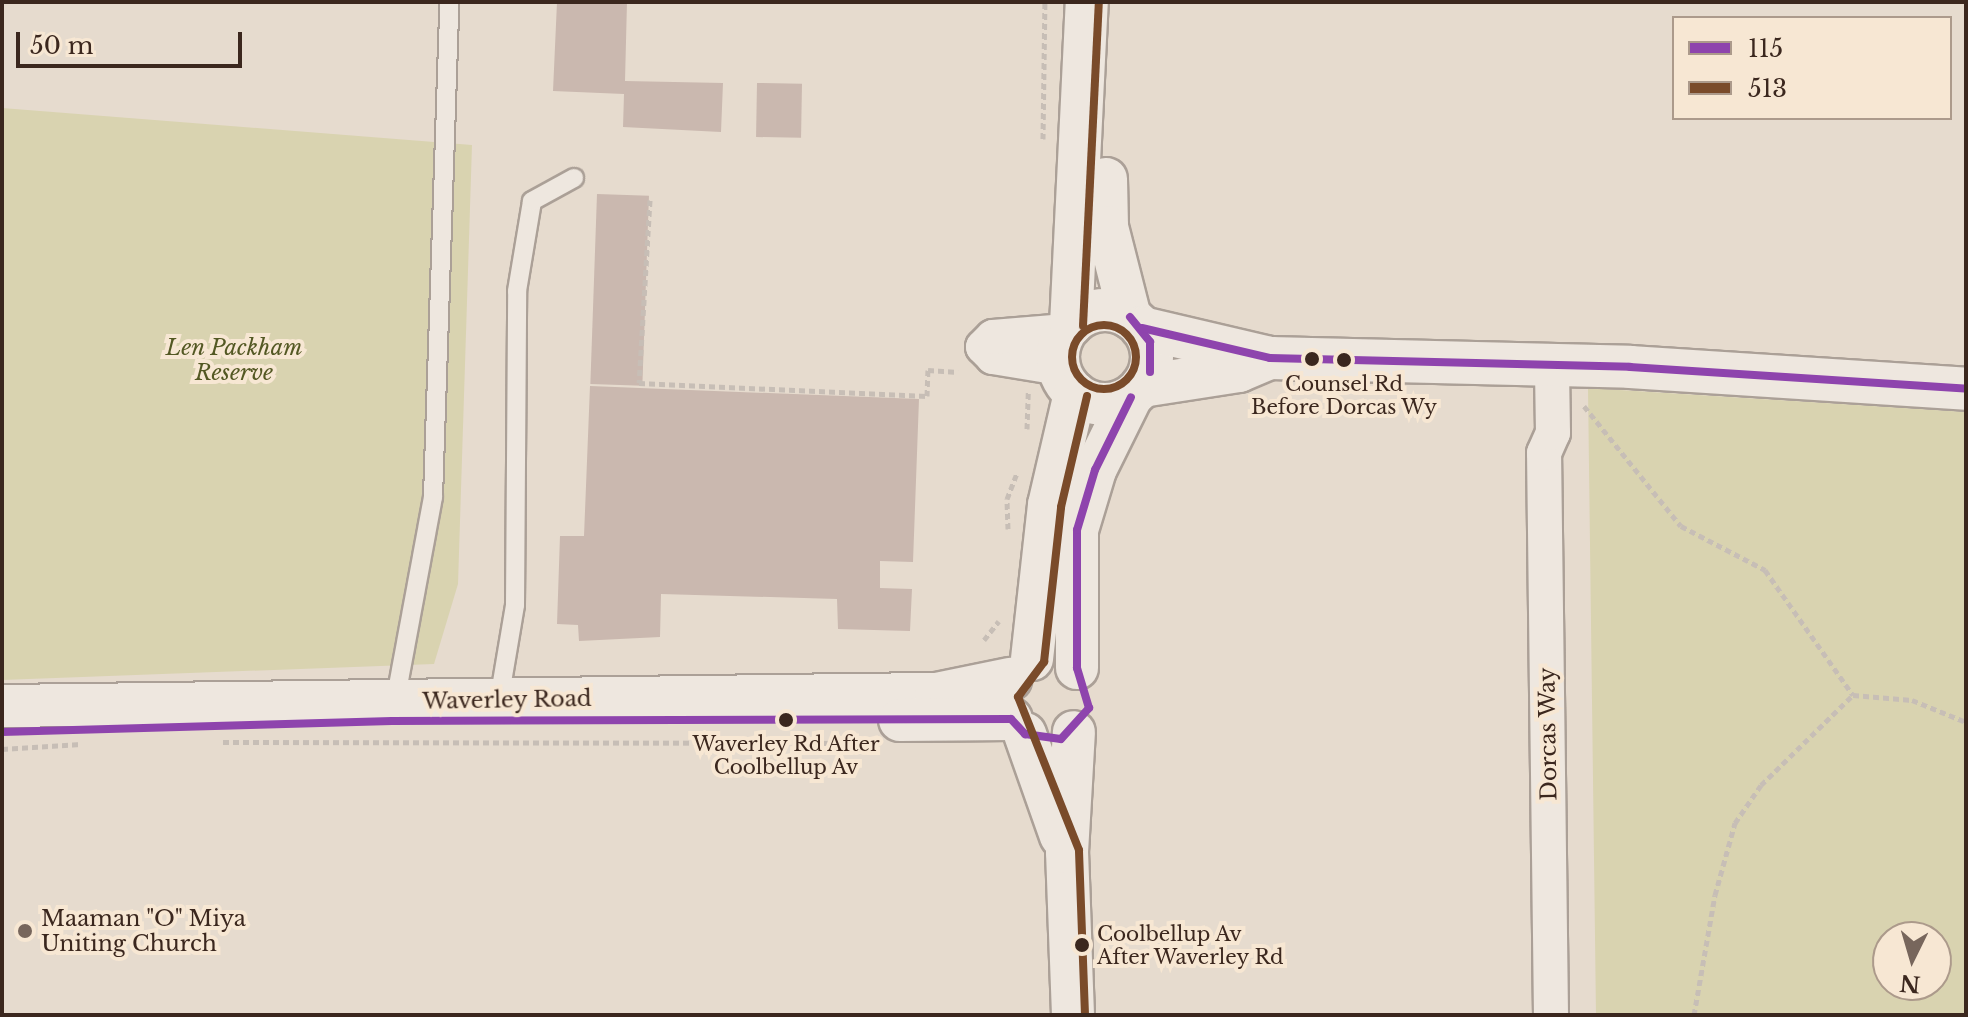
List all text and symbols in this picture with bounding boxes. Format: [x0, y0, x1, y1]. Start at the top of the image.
scale bar [20, 16, 246, 66]
legend [1672, 16, 1952, 120]
text: 50 m [30, 31, 93, 60]
text: 115 [1748, 34, 1783, 63]
text: 513 [1748, 74, 1787, 103]
park label: Len Packham Reserve [165, 334, 303, 386]
unlabelled marker [1304, 351, 1320, 367]
marker: Counsel Rd Before Dorcas Wy [1336, 352, 1352, 368]
place label: Counsel Rd Before Dorcas Wy [1251, 372, 1437, 419]
street label: Dorcas Way [1534, 667, 1562, 801]
street label: Waverley Road [422, 685, 592, 715]
marker: Waverley Rd After Coolbellup Av [778, 712, 794, 728]
place label: Waverley Rd After Coolbellup Av [692, 732, 880, 779]
place label: Maaman "O" Miya Uniting Church [41, 905, 247, 956]
north arrow [1872, 921, 1952, 1001]
marker: Maaman "O" Miya Uniting Church [16, 922, 34, 940]
place label: Coolbellup Av After Waverley Rd [1097, 922, 1285, 969]
marker: Coolbellup Av After Waverley Rd [1074, 937, 1090, 953]
text: N [1899, 969, 1922, 998]

